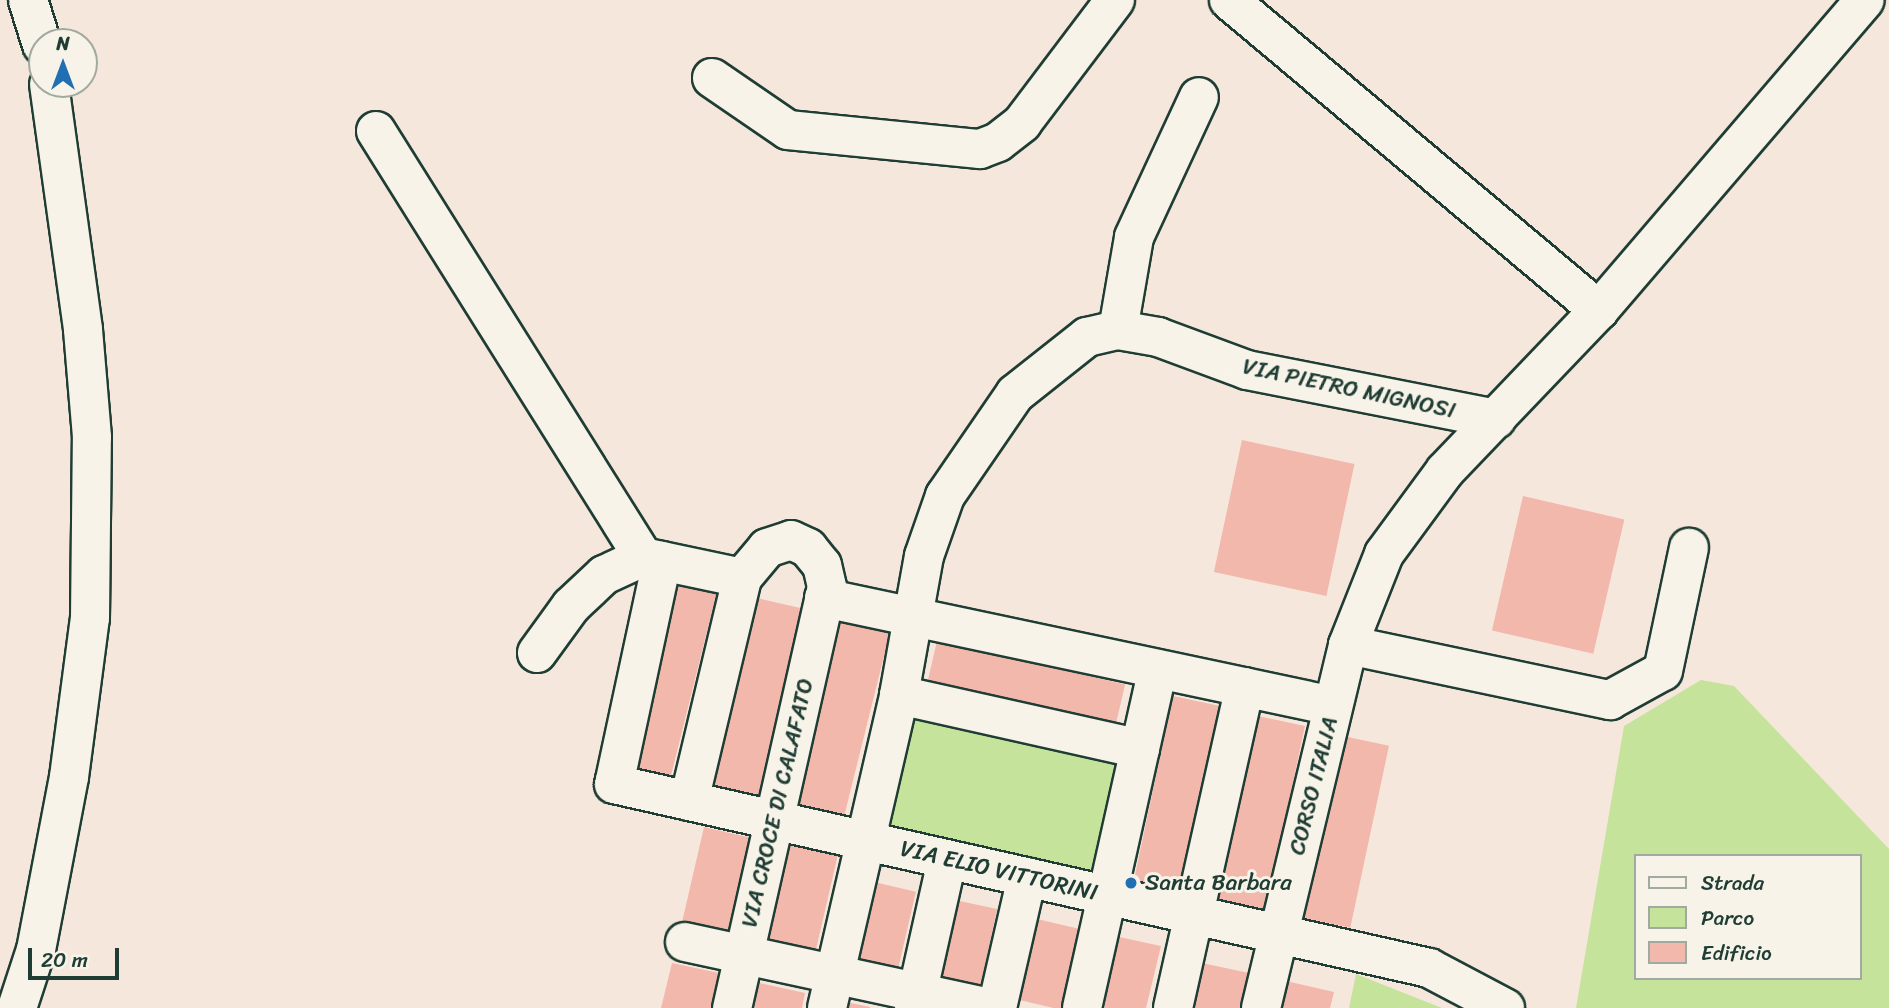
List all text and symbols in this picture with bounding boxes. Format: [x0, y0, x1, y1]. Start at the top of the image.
text: N [56, 27, 70, 60]
north arrow [28, 28, 98, 98]
street label: VIA PIETRO MIGNOSI [1238, 353, 1460, 425]
street label: VIA CROCE DI CALAFATO [735, 674, 821, 932]
street label: CORSO ITALIA [1283, 713, 1345, 859]
street label: VIA ELIO VITTORINI [897, 835, 1101, 907]
legend [1633, 854, 1861, 980]
text: Strada [1701, 864, 1764, 902]
place label: Santa Barbara [1145, 869, 1291, 897]
marker: Santa Barbara [1123, 875, 1139, 891]
text: Parco [1701, 899, 1754, 937]
scale bar [32, 934, 122, 978]
text: Edificio [1701, 934, 1772, 972]
text: 20 m [41, 941, 88, 979]

